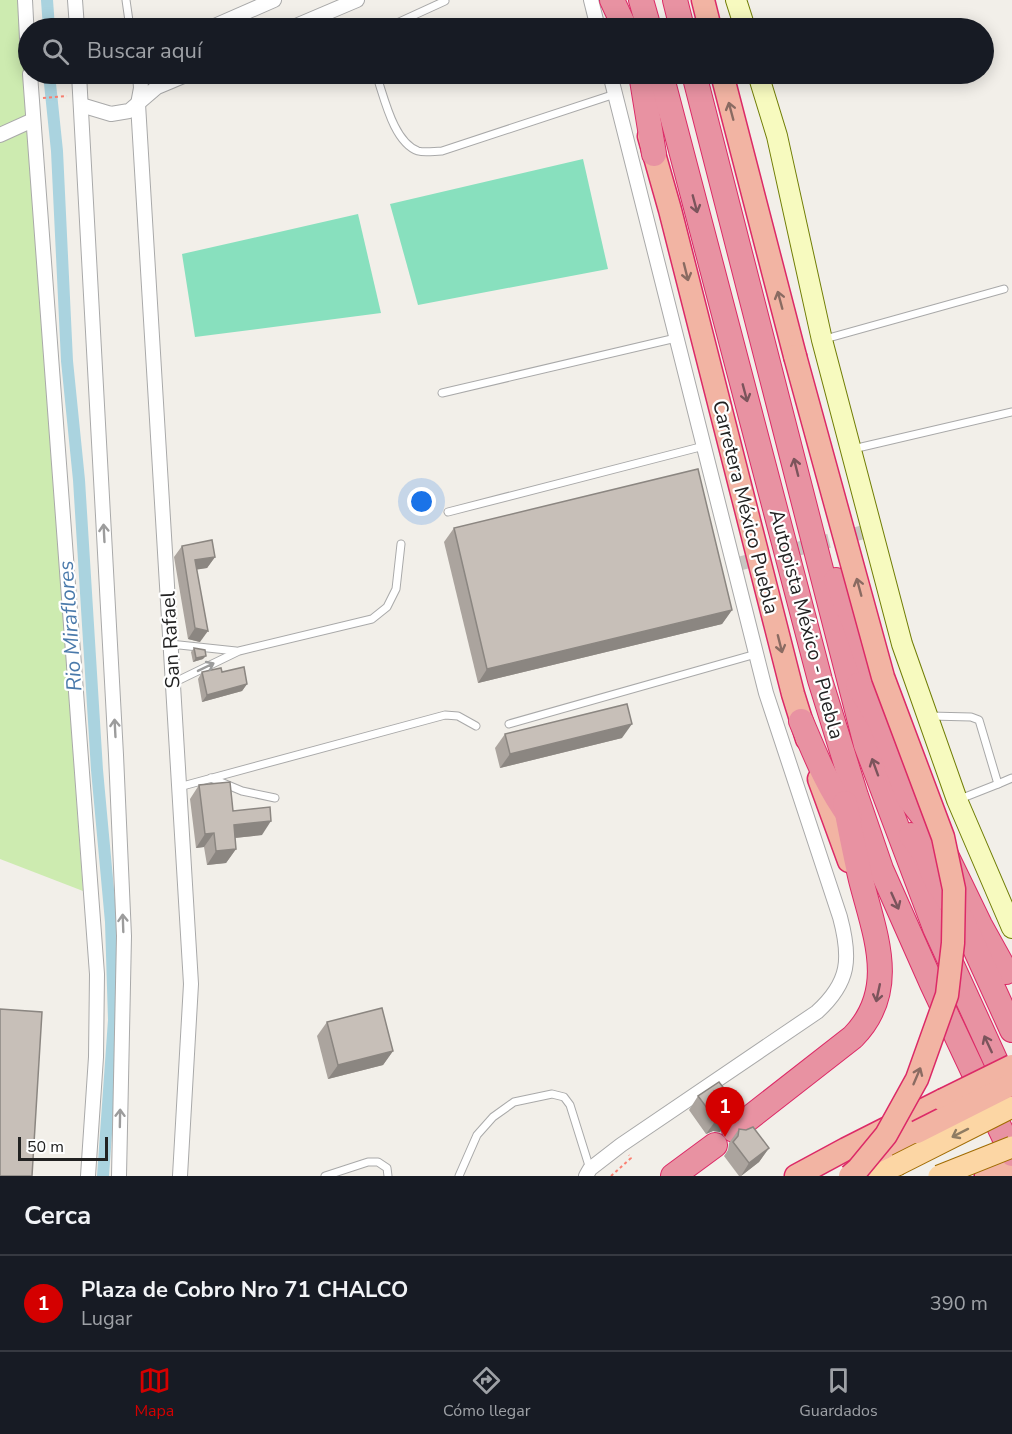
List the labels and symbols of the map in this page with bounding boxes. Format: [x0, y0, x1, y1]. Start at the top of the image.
one-way arrow [725, 102, 737, 121]
one-way arrow [690, 194, 702, 213]
one-way arrow [681, 262, 692, 281]
one-way arrow [774, 290, 786, 309]
one-way arrow [739, 383, 751, 402]
street label: Carretera México Puebla [706, 397, 785, 617]
one-way arrow [789, 457, 801, 476]
your location [407, 487, 436, 516]
street label: Autopista México - Puebla [763, 506, 850, 742]
one-way arrow [99, 524, 110, 544]
water label: Rio Miraflores [51, 560, 89, 692]
one-way arrow [852, 578, 864, 597]
street label: San Rafael [154, 591, 187, 689]
one-way arrow [775, 634, 787, 653]
one-way arrow [196, 661, 214, 672]
one-way arrow [109, 718, 120, 738]
one-way arrow [868, 758, 879, 777]
one-way arrow [891, 892, 902, 910]
one-way arrow [118, 913, 129, 933]
one-way arrow [871, 983, 883, 1002]
one-way arrow [981, 1036, 993, 1054]
one-way arrow [912, 1067, 923, 1086]
pin: 1 [706, 1088, 744, 1137]
one-way arrow [114, 1108, 126, 1128]
one-way arrow [951, 1128, 969, 1139]
scale bar [18, 1134, 108, 1162]

